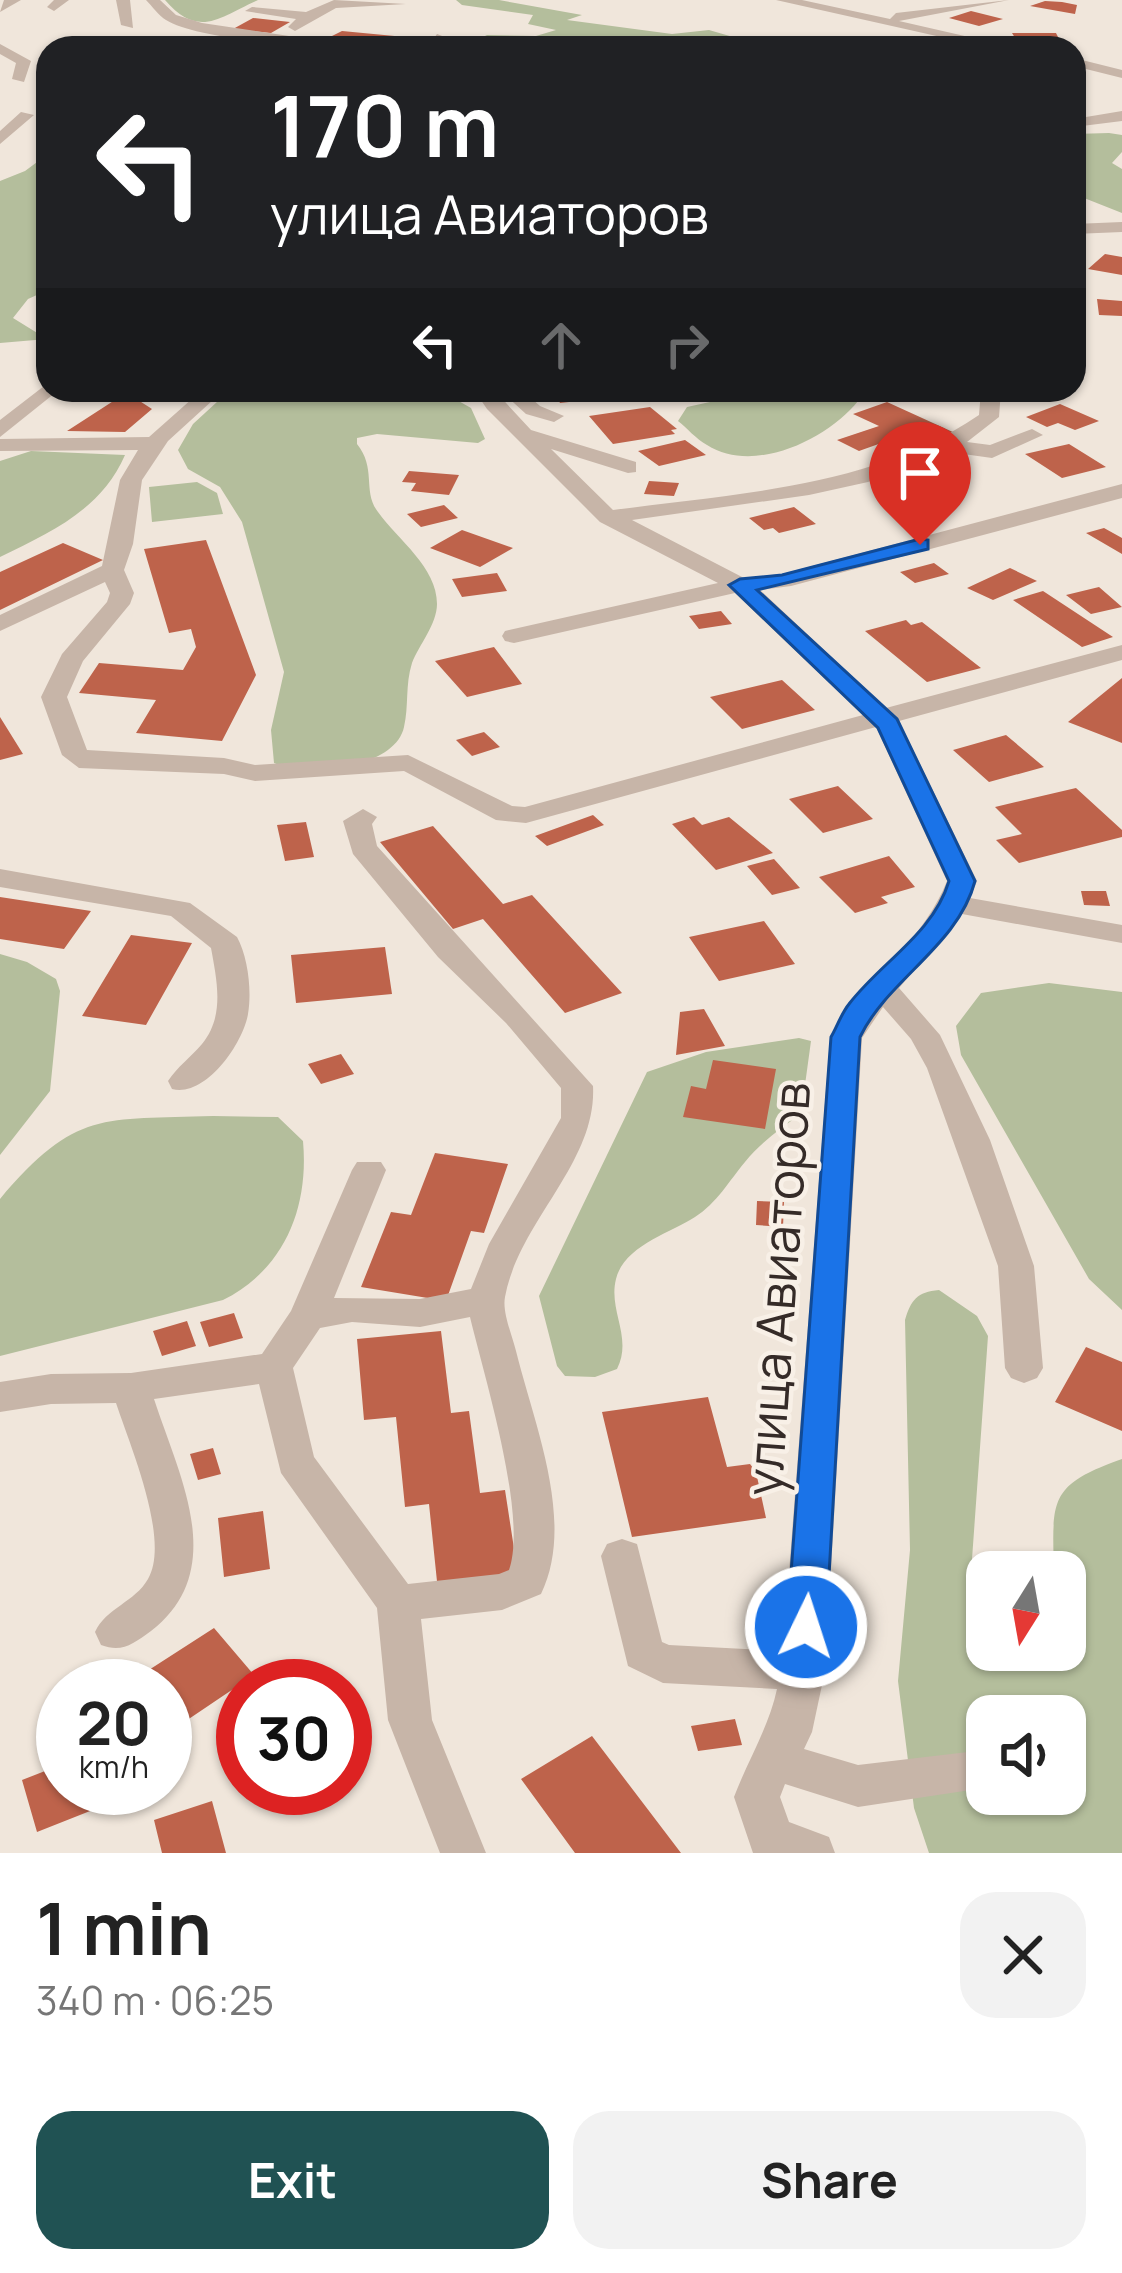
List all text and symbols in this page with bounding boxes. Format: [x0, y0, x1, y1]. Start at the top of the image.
text: 170 m [270, 67, 499, 182]
icon: left [72, 84, 228, 240]
text: улица Авиаторов [270, 176, 709, 250]
icon: left [402, 312, 468, 378]
icon: ahead [528, 312, 594, 378]
icon: right [654, 312, 720, 378]
pin [869, 422, 971, 545]
icon: arrive [887, 440, 953, 506]
street label: улица Авиаторов [728, 1080, 825, 1498]
north arrow [966, 1551, 1086, 1671]
map controls [966, 1551, 1086, 1815]
position arrow [743, 1564, 869, 1690]
speed limit sign: 30 [216, 1659, 372, 1815]
text: 20 [76, 1681, 152, 1763]
button: sound [966, 1695, 1086, 1815]
text: km/h [79, 1746, 149, 1787]
text: 1 min [36, 1878, 212, 1977]
button: close [960, 1892, 1086, 2018]
text: 340 m · 06:25 [36, 1973, 274, 2027]
button: Exit [36, 2111, 549, 2249]
button: Share [573, 2111, 1086, 2249]

